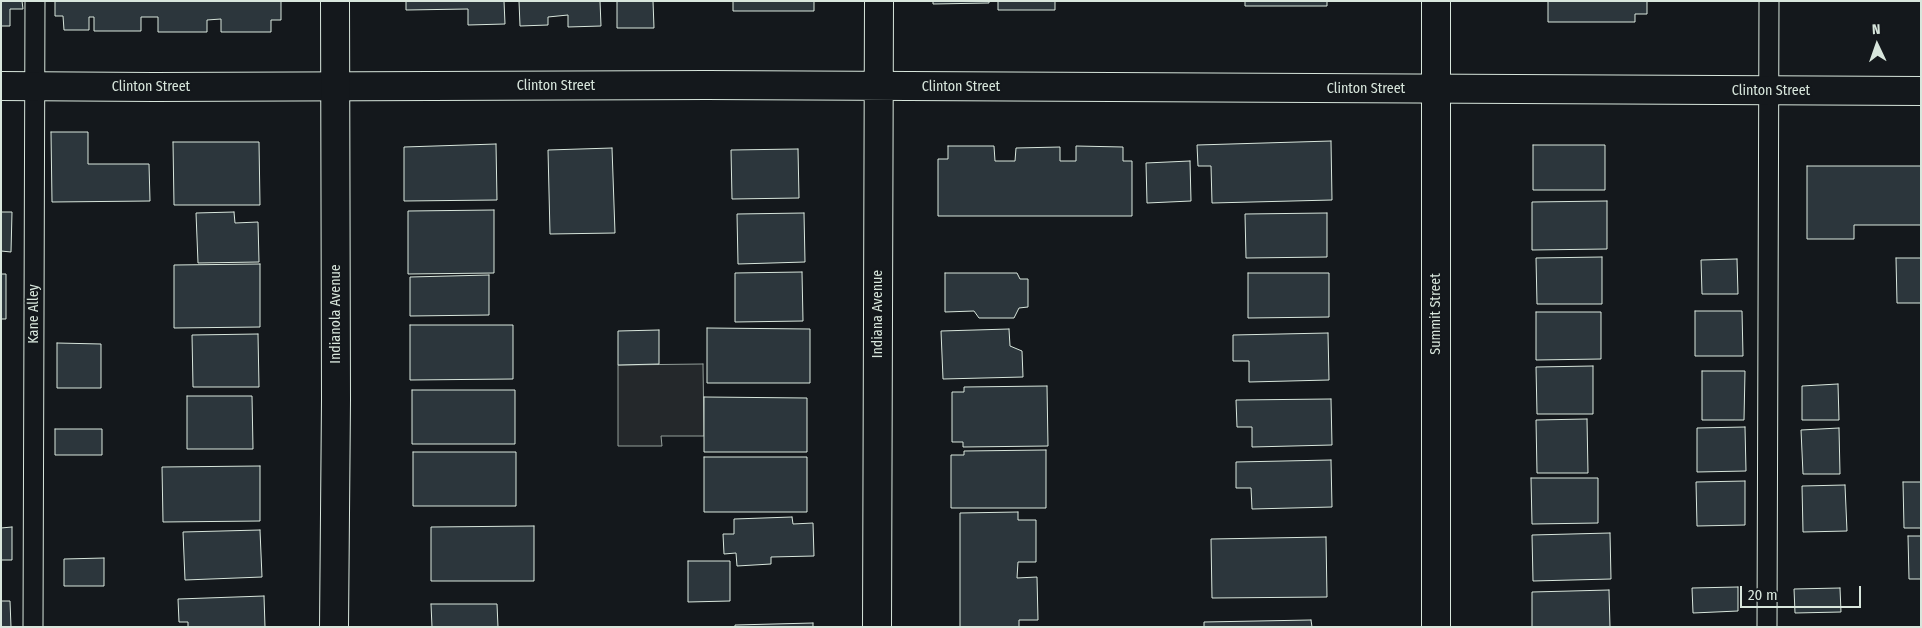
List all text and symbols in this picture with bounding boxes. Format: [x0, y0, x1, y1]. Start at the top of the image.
north arrow [1852, 20, 1902, 70]
text: N [1872, 21, 1881, 38]
street label: Clinton Street [517, 78, 595, 94]
street label: Clinton Street [112, 79, 190, 95]
street label: Clinton Street [922, 79, 1000, 95]
street label: Clinton Street [1327, 81, 1405, 97]
street label: Clinton Street [1732, 83, 1810, 99]
street label: Indianola Avenue [328, 264, 344, 364]
street label: Indiana Avenue [870, 270, 886, 358]
street label: Summit Street [1428, 273, 1444, 355]
street label: Kane Alley [26, 284, 42, 344]
scale bar [1742, 576, 1863, 608]
text: 20 m [1748, 586, 1778, 604]

